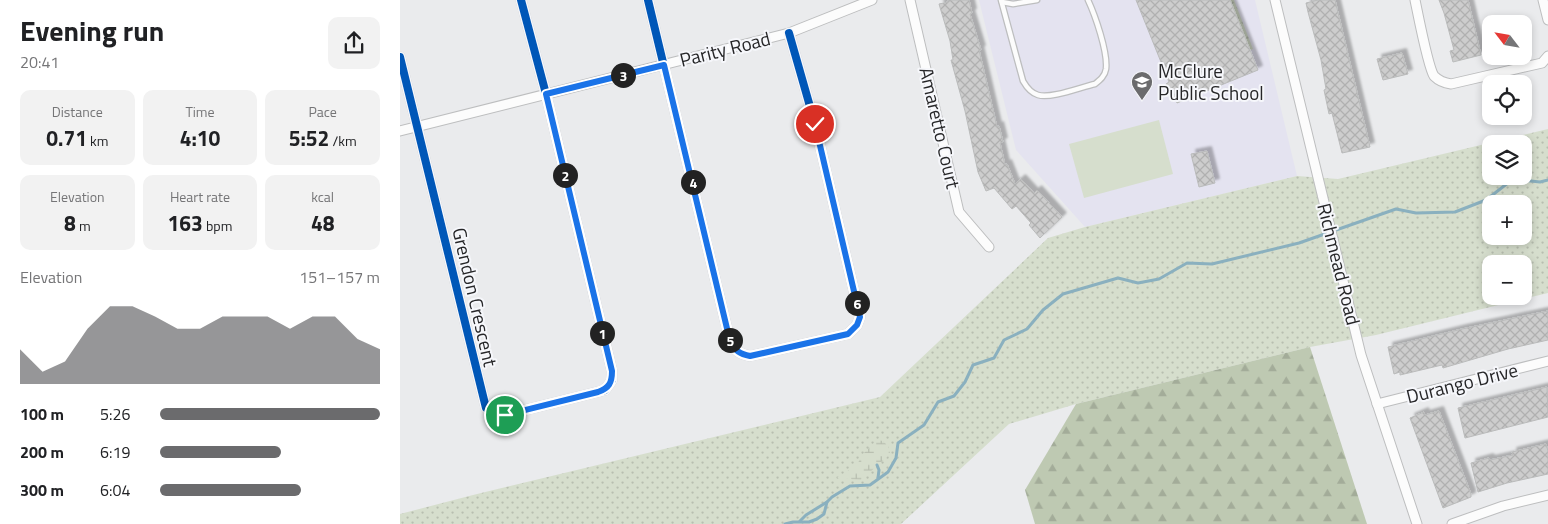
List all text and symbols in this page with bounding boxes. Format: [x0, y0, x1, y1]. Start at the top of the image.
text: Evening run [20, 9, 164, 52]
north arrow [1482, 15, 1532, 65]
map controls [1482, 15, 1532, 305]
button: share [328, 17, 380, 69]
street label: Parity Road [676, 23, 773, 74]
text: 20:41 [20, 50, 59, 74]
place label: McClure Public School [1158, 56, 1264, 107]
pin: 3 [610, 62, 636, 88]
street label: Amaretto Court [912, 64, 969, 192]
text: 3 [620, 65, 627, 86]
school or university icon: McClure Public School [1130, 70, 1154, 101]
button: locate [1482, 75, 1532, 125]
text: Distance [52, 101, 103, 122]
text: Time [185, 101, 215, 122]
text: Pace [308, 101, 337, 122]
pin [794, 103, 836, 145]
icon: check [801, 110, 829, 138]
text: 0.71 [46, 122, 87, 154]
text: 4:10 [180, 122, 220, 154]
text: 5:52 [289, 122, 329, 154]
text: km [87, 130, 108, 151]
text: /km [329, 130, 357, 151]
button: layers [1482, 135, 1532, 185]
pin: 2 [552, 162, 578, 188]
text: 2 [562, 165, 569, 186]
pin: 4 [680, 170, 706, 194]
text: 4 [690, 172, 697, 193]
text: Elevation [50, 186, 105, 207]
text: Heart rate [170, 186, 230, 207]
text: kcal [311, 186, 334, 207]
button: + [1482, 195, 1532, 245]
street label: Richmead Road [1310, 200, 1369, 328]
text: 8 [64, 207, 76, 239]
text: 163 [168, 207, 203, 239]
text: 48 [311, 207, 334, 239]
text: m [76, 215, 91, 236]
text: bpm [203, 215, 232, 236]
street label: Grendon Crescent [445, 224, 506, 370]
button: − [1482, 255, 1532, 305]
text: Elevation [20, 265, 82, 289]
text: 151–157 m [299, 265, 380, 289]
pin: 6 [844, 290, 870, 316]
text: 6 [854, 293, 861, 314]
pin: 1 [590, 320, 614, 346]
text: 1 [599, 323, 606, 344]
pin: 5 [718, 328, 742, 352]
text: 5 [727, 330, 734, 351]
street label: Durango Drive [1403, 355, 1521, 410]
pin [484, 394, 526, 436]
icon: arrive [491, 401, 519, 429]
text: 100 m [20, 402, 64, 426]
text: 5:26 [100, 402, 130, 426]
text: 200 m [20, 440, 64, 464]
text: 6:19 [100, 440, 130, 464]
text: 300 m [20, 478, 64, 502]
text: 6:04 [100, 478, 130, 502]

